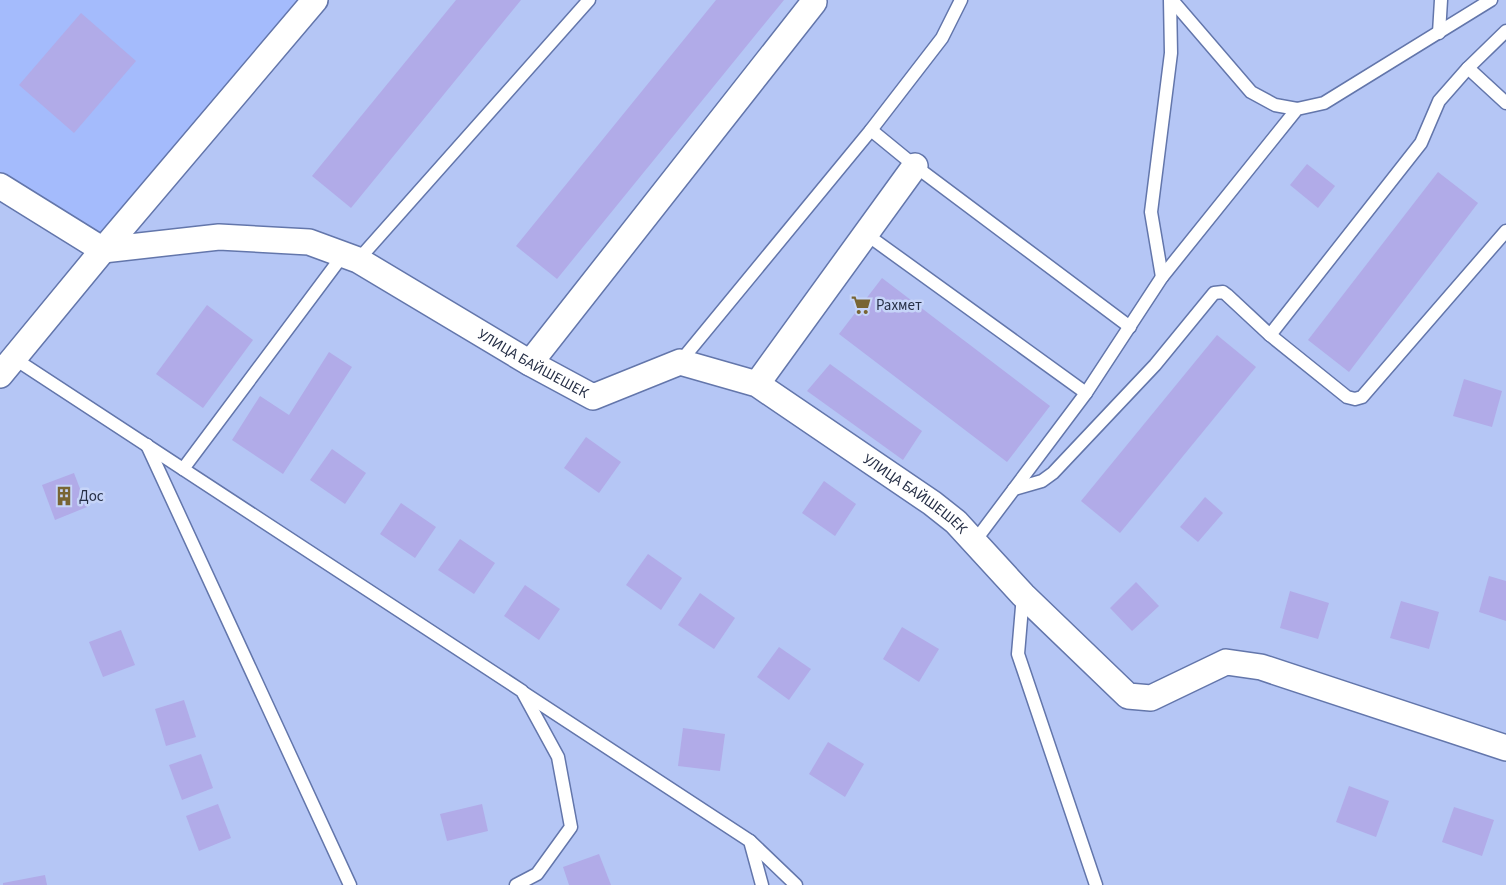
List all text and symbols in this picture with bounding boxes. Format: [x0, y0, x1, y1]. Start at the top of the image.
supermarket icon: Рахмет [850, 294, 872, 316]
place label: Рахмет [876, 295, 922, 316]
street label: УЛИЦА БАЙШЕШЕК [474, 324, 593, 403]
street label: УЛИЦА БАЙШЕШЕК [859, 449, 973, 539]
building icon: Дос [53, 485, 75, 507]
place label: Дос [79, 486, 104, 507]

